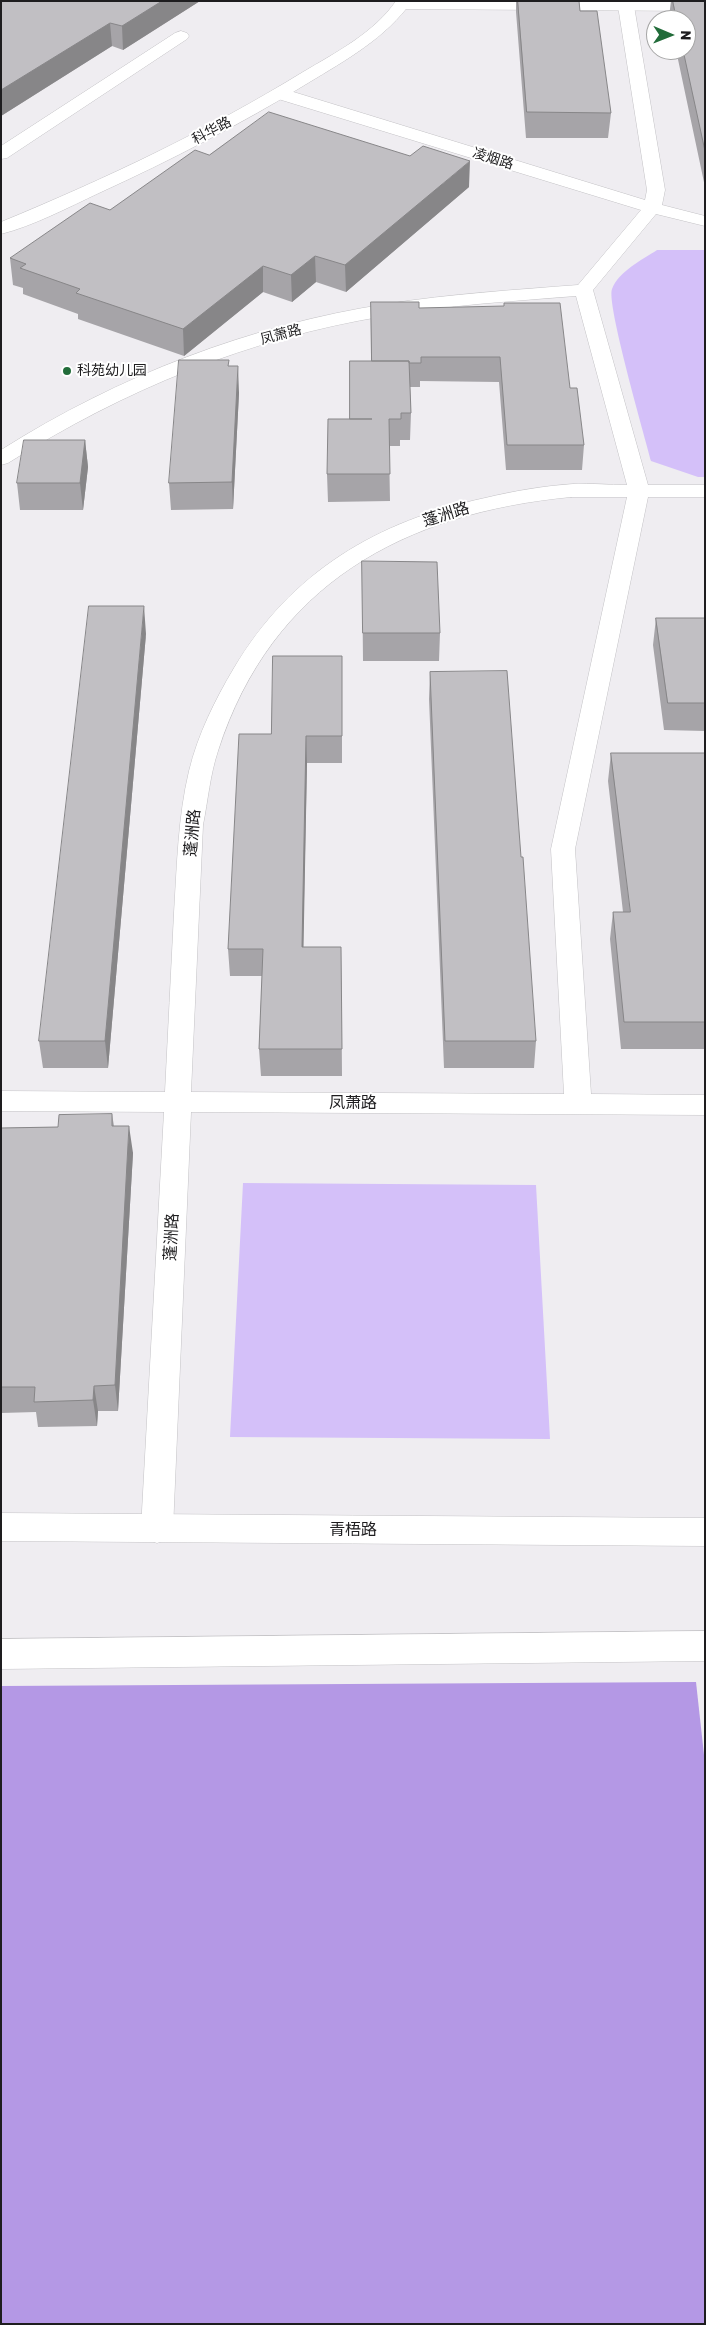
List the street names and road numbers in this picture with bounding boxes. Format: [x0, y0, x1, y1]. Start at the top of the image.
street label: 科华路 [190, 114, 234, 148]
street label: 凌烟路 [470, 145, 516, 173]
street label: 凤萧路 [259, 321, 303, 349]
street label: 蓬洲路 [420, 499, 472, 531]
street label: 蓬洲路 [181, 808, 205, 858]
street label: 凤萧路 [329, 1093, 377, 1113]
street label: 蓬洲路 [161, 1213, 183, 1261]
street label: 青梧路 [329, 1520, 377, 1540]

